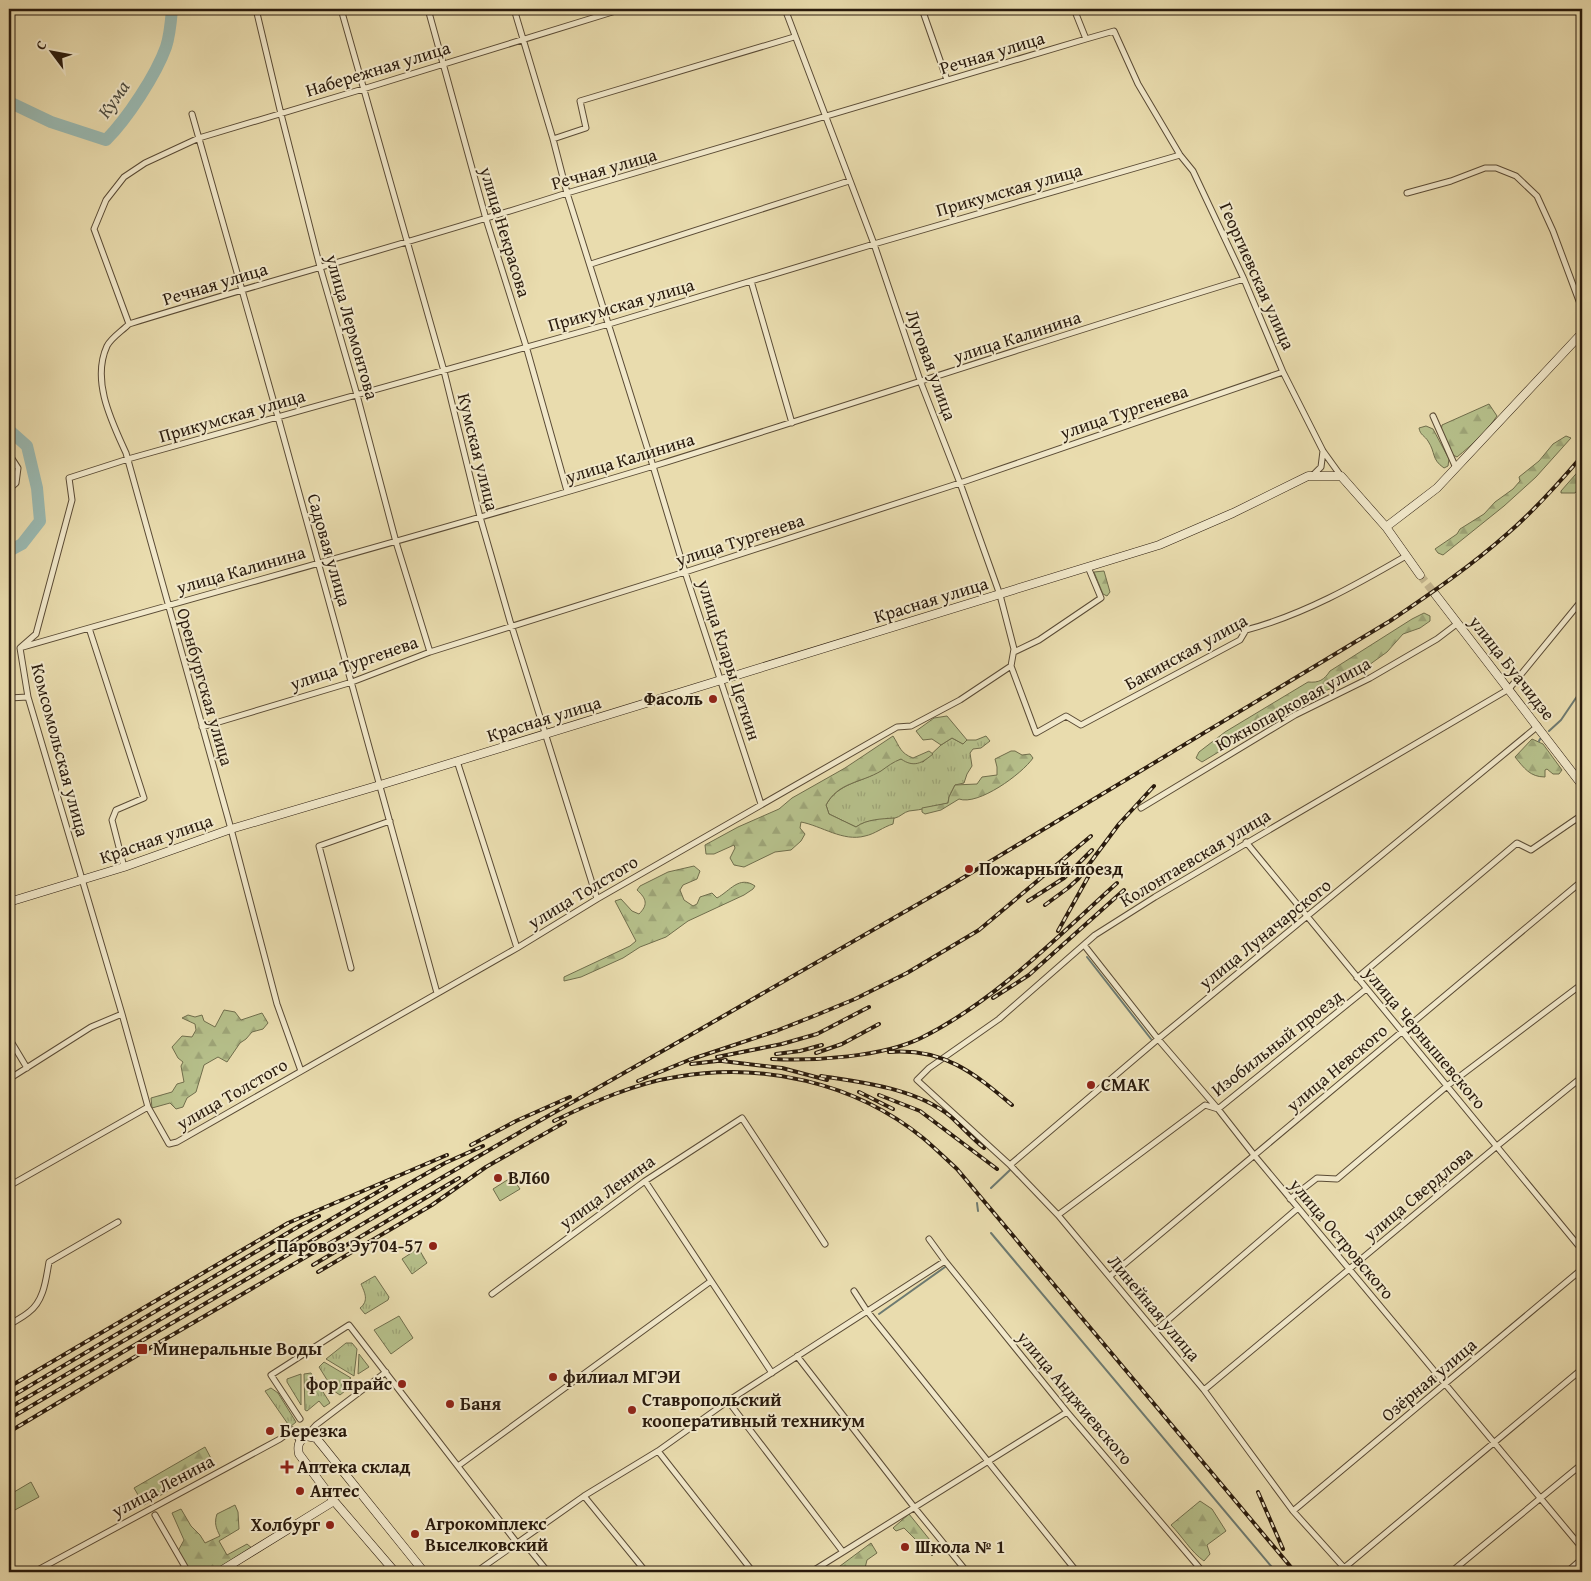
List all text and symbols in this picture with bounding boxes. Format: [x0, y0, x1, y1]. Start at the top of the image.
street label: Речная улица [936, 24, 1048, 81]
north arrow [28, 28, 78, 78]
street label: Набережная улица [302, 34, 454, 103]
text: С [30, 36, 52, 54]
water label: Кума [90, 74, 136, 124]
street label: Речная улица [548, 140, 660, 196]
street label: Прикумская улица [933, 156, 1086, 223]
street label: улица Некрасова [473, 162, 538, 301]
street label: Георгиевская улица [1213, 198, 1302, 354]
street label: улица Лермонтова [319, 250, 386, 403]
street label: Речная улица [159, 255, 271, 312]
street label: Прикумская улица [545, 271, 698, 338]
street label: улица Калинина [948, 303, 1085, 370]
street label: Луговая улица [899, 306, 964, 425]
street label: улица Тургенева [1055, 377, 1192, 446]
street label: Прикумская улица [156, 382, 309, 449]
street label: Кумская улица [451, 390, 506, 514]
street label: улица Калинина [561, 425, 698, 490]
street label: Садовая улица [300, 490, 359, 610]
street label: улица Тургенева [671, 506, 808, 573]
street label: улица Калинина [172, 538, 309, 601]
street label: Красная улица [870, 569, 992, 630]
street label: улица Клары Цеткин [690, 575, 768, 744]
street label: Оренбургская улица [170, 605, 241, 769]
street label: Бакинская улица [1119, 606, 1253, 697]
street label: улица Буачидзе [1462, 609, 1562, 726]
street label: улица Тургенева [285, 628, 422, 697]
street label: Южнопарковая улица [1210, 649, 1376, 758]
street label: Комсомольская улица [24, 660, 97, 840]
place label: Фасоль [644, 685, 703, 712]
street label: Красная улица [483, 688, 605, 749]
marker: Фасоль [707, 693, 719, 705]
street label: Колонтаевская улица [1114, 802, 1276, 913]
street label: Красная улица [96, 806, 216, 871]
street label: улица Толстого [522, 848, 643, 936]
place label: Пожарный поезд [979, 855, 1123, 882]
marker: Пожарный поезд [963, 863, 975, 875]
street label: улица Луначарского [1192, 872, 1337, 996]
street label: улица Чернышевского [1357, 960, 1493, 1115]
street label: Изобильный проезд [1205, 983, 1348, 1103]
street label: улица Невского [1279, 1017, 1393, 1119]
street label: улица Толстого [170, 1051, 292, 1137]
place label: СМАК [1101, 1071, 1150, 1098]
marker: СМАК [1085, 1079, 1097, 1091]
street label: улица Свердлова [1356, 1139, 1479, 1248]
street label: улица Ленина [552, 1147, 661, 1236]
place label: ВЛ60 [508, 1164, 550, 1191]
street label: улица Островского [1283, 1171, 1401, 1305]
marker: ВЛ60 [492, 1172, 504, 1184]
place label: Паровоз Эу704-57 [277, 1232, 423, 1259]
marker: Паровоз Эу704-57 [427, 1240, 439, 1252]
street label: Линейная улица [1101, 1248, 1208, 1367]
street label: улица Анджиевского [1010, 1324, 1140, 1471]
street label: Озёрная улица [1375, 1331, 1483, 1428]
place label: Минеральные Воды [153, 1335, 322, 1362]
marker: Минеральные Воды [135, 1342, 149, 1356]
place label: филиал МГЭИ [563, 1363, 681, 1390]
place label: фор прайс [306, 1370, 392, 1397]
marker: филиал МГЭИ [547, 1371, 559, 1383]
marker: фор прайс [396, 1378, 408, 1390]
place label: Ставропольский кооперативный техникум [642, 1386, 865, 1434]
place label: Баня [460, 1390, 501, 1417]
marker: Баня [444, 1398, 456, 1410]
marker: Ставропольский кооперативный техникум [626, 1404, 638, 1416]
place label: Березка [280, 1417, 348, 1444]
marker: Березка [264, 1425, 276, 1437]
street label: улица Ленина [106, 1447, 219, 1524]
place label: Аптека склад [297, 1453, 411, 1480]
marker: Аптека склад [281, 1461, 293, 1473]
place label: Антес [310, 1477, 359, 1504]
marker: Антес [294, 1485, 306, 1497]
place label: Агрокомплекс Выселковский [425, 1510, 548, 1558]
place label: Холбург [251, 1511, 320, 1538]
marker: Холбург [324, 1519, 336, 1531]
marker: Агрокомплекс Выселковский [409, 1528, 421, 1540]
place label: Школа № 1 [915, 1533, 1005, 1560]
marker: Школа № 1 [899, 1541, 911, 1553]

